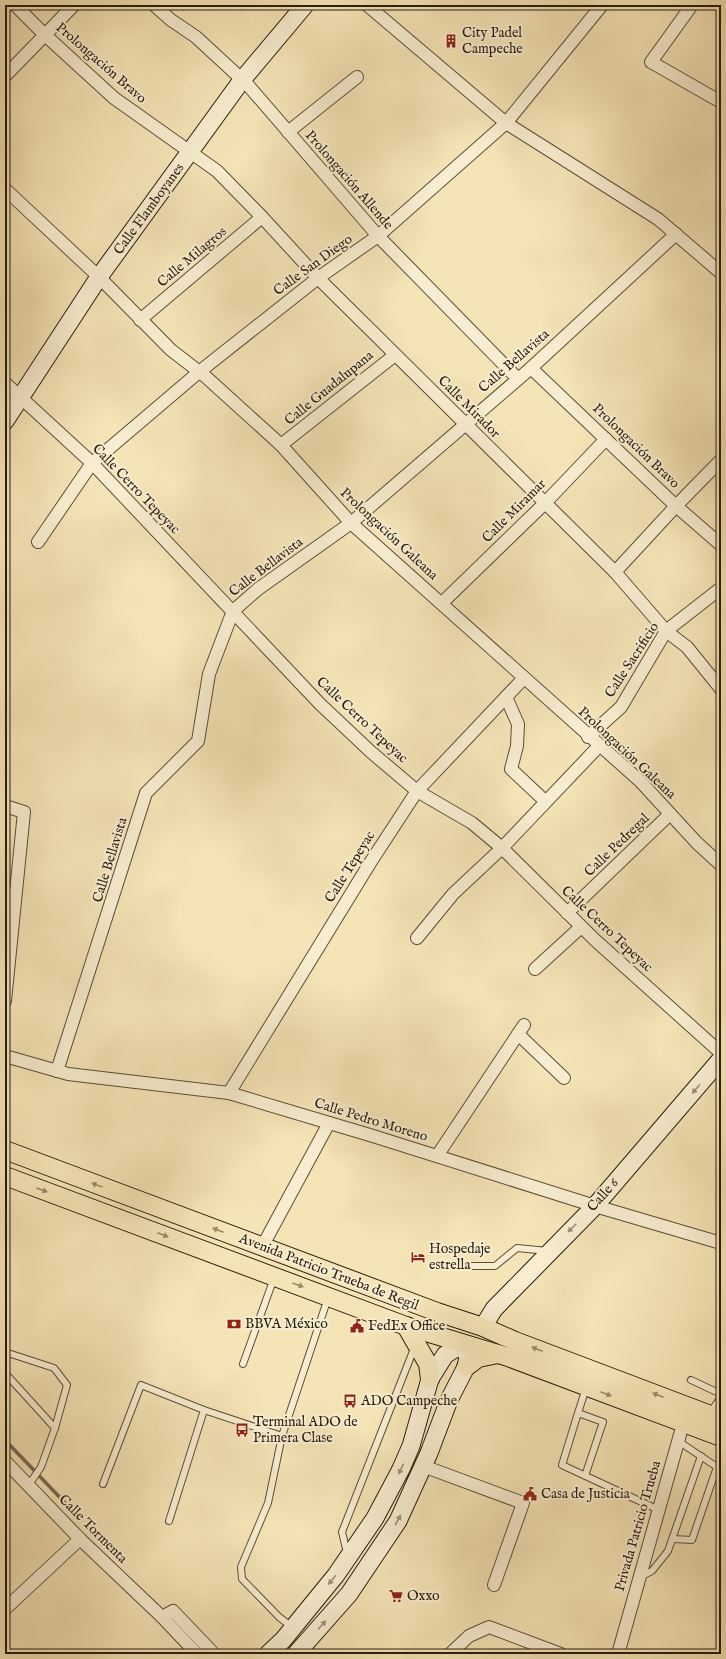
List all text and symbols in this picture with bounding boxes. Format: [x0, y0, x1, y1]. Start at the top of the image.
street label: Prolongación Bravo [52, 19, 151, 108]
place label: City Padel Campeche [462, 24, 523, 58]
building icon: City Padel Campeche [443, 33, 459, 49]
street label: Prolongación Allende [301, 127, 397, 234]
street label: Calle Flamboyanes [110, 159, 188, 258]
street label: Calle Milagros [154, 223, 230, 291]
street label: Calle San Diego [270, 230, 356, 300]
street label: Calle Bellavista [475, 325, 554, 397]
street label: Calle Guadalupana [281, 346, 378, 429]
street label: Calle Mirador [434, 372, 504, 442]
street label: Prolongación Bravo [588, 400, 684, 493]
street label: Calle Cerro Tepeyac [88, 440, 184, 538]
street label: Calle Miramar [478, 475, 550, 547]
street label: Prolongación Galeana [336, 484, 443, 585]
street label: Calle Bellavista [225, 533, 307, 601]
street label: Calle Sacrificio [601, 618, 663, 701]
street label: Calle Cerro Tepeyac [312, 673, 412, 767]
street label: Prolongación Galeana [574, 703, 681, 804]
street label: Calle Pedregal [581, 809, 654, 881]
street label: Calle Bellavista [89, 814, 132, 905]
street label: Calle Tepeyac [321, 828, 379, 906]
street label: Calle Cerro Tepeyac [557, 882, 657, 976]
one-way arrow [691, 1083, 700, 1094]
street label: Calle Pedro Moreno [312, 1094, 430, 1146]
street label: Calle 6 [583, 1174, 623, 1216]
one-way arrow [90, 1181, 102, 1187]
one-way arrow [36, 1187, 48, 1193]
one-way arrow [568, 1223, 577, 1233]
one-way arrow [212, 1227, 224, 1233]
street label: Avenida Patricio Trueba de Regil [236, 1229, 422, 1315]
one-way arrow [158, 1233, 170, 1239]
place label: Hospedaje estrella [429, 1240, 491, 1274]
hotel icon: Hospedaje estrella [410, 1249, 426, 1265]
one-way arrow [293, 1283, 305, 1289]
place label: BBVA México [245, 1315, 328, 1333]
bank icon: BBVA México [226, 1316, 242, 1332]
place label: FedEx Office [368, 1317, 446, 1335]
public building icon: FedEx Office [349, 1318, 365, 1334]
one-way arrow [530, 1346, 542, 1352]
one-way arrow [600, 1391, 612, 1397]
place label: ADO Campeche [360, 1392, 458, 1410]
one-way arrow [652, 1392, 664, 1398]
bus stop icon: ADO Campeche [342, 1393, 358, 1409]
place label: Terminal ADO de Primera Clase [253, 1413, 358, 1447]
bus stop icon: Terminal ADO de Primera Clase [234, 1422, 250, 1438]
street label: Privada Patricio Trueba [611, 1458, 666, 1593]
one-way arrow [398, 1464, 404, 1475]
place label: Casa de Justicia [541, 1485, 631, 1503]
public building icon: Casa de Justicia [522, 1486, 538, 1502]
street label: Calle Tormenta [55, 1491, 132, 1568]
one-way arrow [394, 1514, 401, 1526]
one-way arrow [328, 1574, 337, 1585]
place label: Oxxo [407, 1587, 440, 1605]
supermarket icon: Oxxo [388, 1588, 404, 1604]
one-way arrow [317, 1620, 326, 1630]

